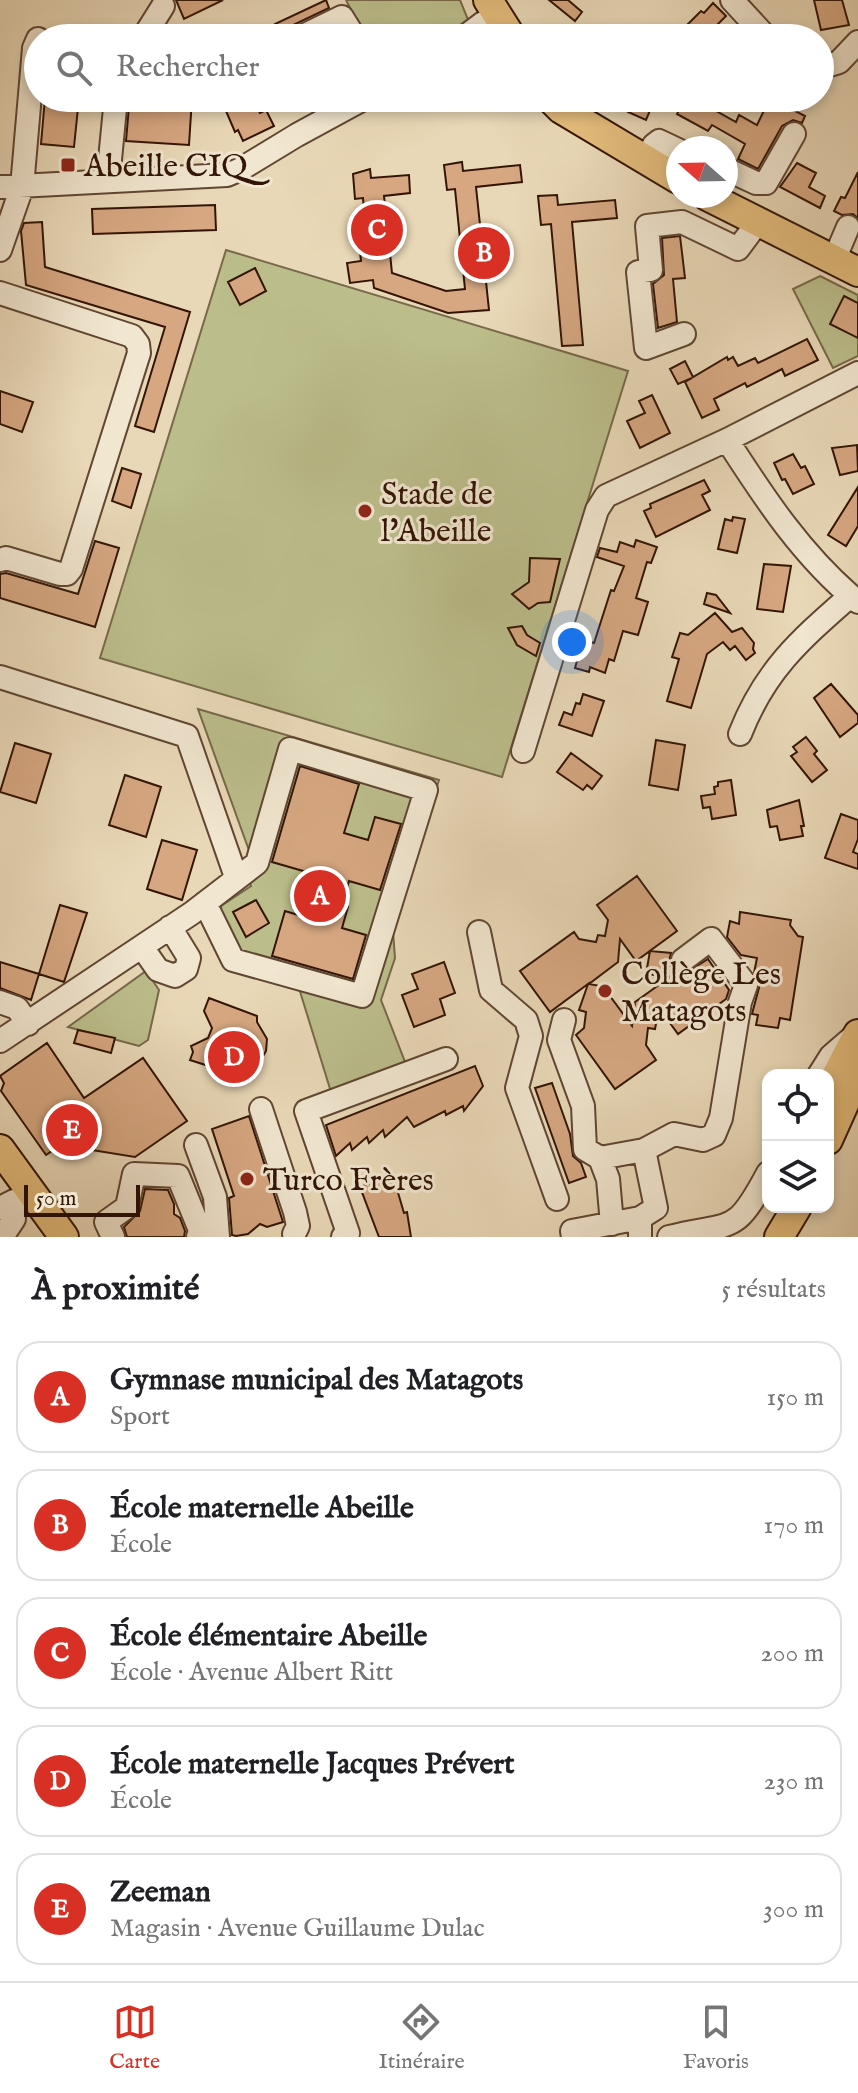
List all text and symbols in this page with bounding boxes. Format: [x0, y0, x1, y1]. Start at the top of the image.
search box [24, 24, 834, 112]
icon: search [52, 46, 96, 90]
text: Rechercher [116, 49, 260, 87]
north arrow [666, 136, 738, 208]
place label: Abeille CIQ [83, 147, 270, 188]
marker: Abeille CIQ [59, 156, 77, 174]
pin: C [351, 200, 403, 260]
pin: B [458, 223, 510, 283]
place label: Stade de l'Abeille [381, 475, 493, 553]
marker: Stade de l'Abeille [356, 502, 374, 520]
your location [552, 622, 592, 662]
pin: A [294, 866, 346, 926]
place label: Collège Les Matagots [621, 955, 781, 1033]
marker: Collège Les Matagots [596, 982, 614, 1000]
pin: D [208, 1027, 260, 1087]
map controls [762, 1069, 834, 1213]
button: locate [762, 1069, 834, 1141]
pin: E [46, 1100, 98, 1160]
button: layers [762, 1141, 834, 1213]
place label: Turco Frères [263, 1161, 434, 1202]
marker: Turco Frères [238, 1170, 256, 1188]
scale bar [24, 1181, 140, 1217]
text: 50 m [36, 1185, 77, 1213]
text: À proximité [32, 1268, 199, 1311]
text: 5 résultats [721, 1273, 826, 1306]
text: Gymnase municipal des Matagots [110, 1362, 523, 1400]
text: A [51, 1381, 69, 1414]
text: 150 m [766, 1381, 824, 1414]
text: Sport [110, 1400, 170, 1433]
text: École maternelle Abeille [110, 1490, 414, 1528]
text: B [51, 1509, 69, 1542]
text: 170 m [764, 1509, 824, 1542]
text: École [110, 1528, 172, 1561]
text: École élémentaire Abeille [110, 1618, 427, 1656]
text: C [51, 1637, 69, 1670]
text: 200 m [760, 1637, 824, 1670]
text: École · Avenue Albert Ritt [110, 1656, 393, 1689]
text: École maternelle Jacques Prévert [110, 1746, 515, 1784]
text: D [50, 1765, 70, 1798]
text: 230 m [764, 1765, 824, 1798]
text: École [110, 1784, 172, 1817]
text: Zeeman [110, 1874, 211, 1912]
text: E [51, 1893, 69, 1926]
text: 300 m [763, 1893, 824, 1926]
text: Magasin · Avenue Guillaume Dulac [110, 1912, 485, 1945]
tab: Carte [109, 2000, 160, 2076]
tab: Itinéraire [378, 2000, 465, 2076]
tab: Favoris [683, 2000, 749, 2076]

